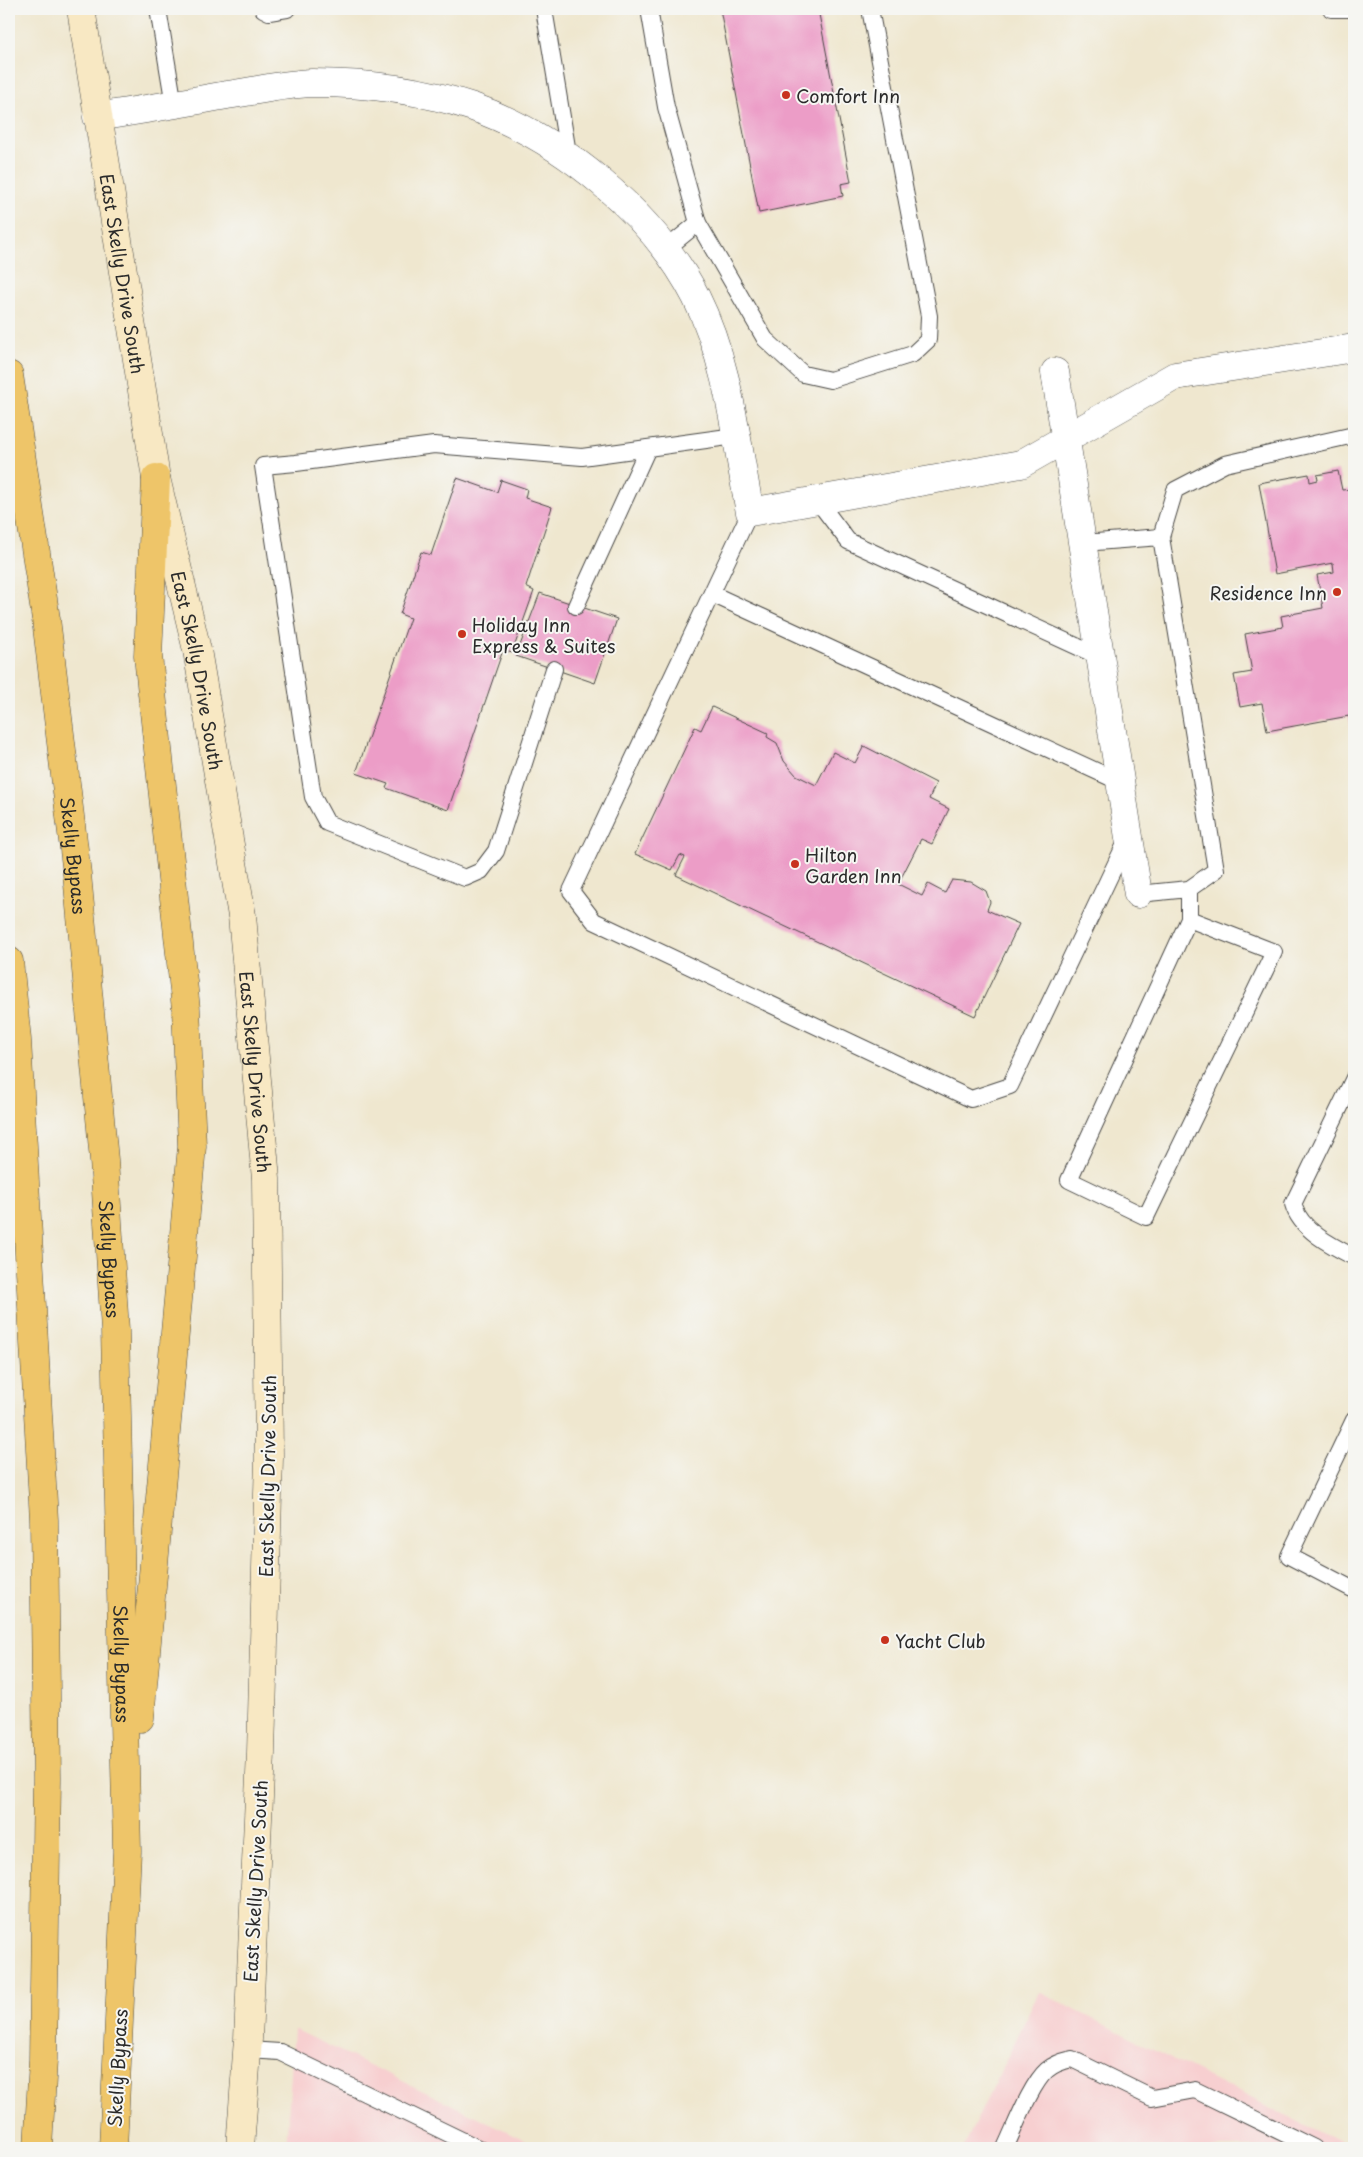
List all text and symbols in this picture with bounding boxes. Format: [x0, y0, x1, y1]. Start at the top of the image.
place label: Comfort Inn [796, 82, 900, 109]
marker: Comfort Inn [780, 89, 792, 101]
street label: East Skelly Drive South [94, 172, 153, 376]
street label: East Skelly Drive South [165, 568, 231, 772]
place label: Residence Inn [1210, 579, 1327, 606]
marker: Residence Inn [1331, 586, 1343, 598]
place label: Holiday Inn Express & Suites [472, 611, 615, 659]
marker: Holiday Inn Express & Suites [456, 628, 468, 640]
street label: Skelly Bypass [54, 795, 94, 916]
place label: Hilton Garden Inn [805, 841, 901, 889]
marker: Hilton Garden Inn [789, 858, 801, 870]
street label: East Skelly Drive South [234, 970, 279, 1174]
street label: Skelly Bypass [93, 1199, 128, 1319]
street label: East Skelly Drive South [252, 1375, 282, 1577]
street label: Skelly Bypass [108, 1604, 138, 1723]
place label: Yacht Club [895, 1627, 986, 1654]
marker: Yacht Club [879, 1634, 891, 1646]
street label: East Skelly Drive South [236, 1779, 274, 1983]
street label: Skelly Bypass [100, 2008, 134, 2128]

